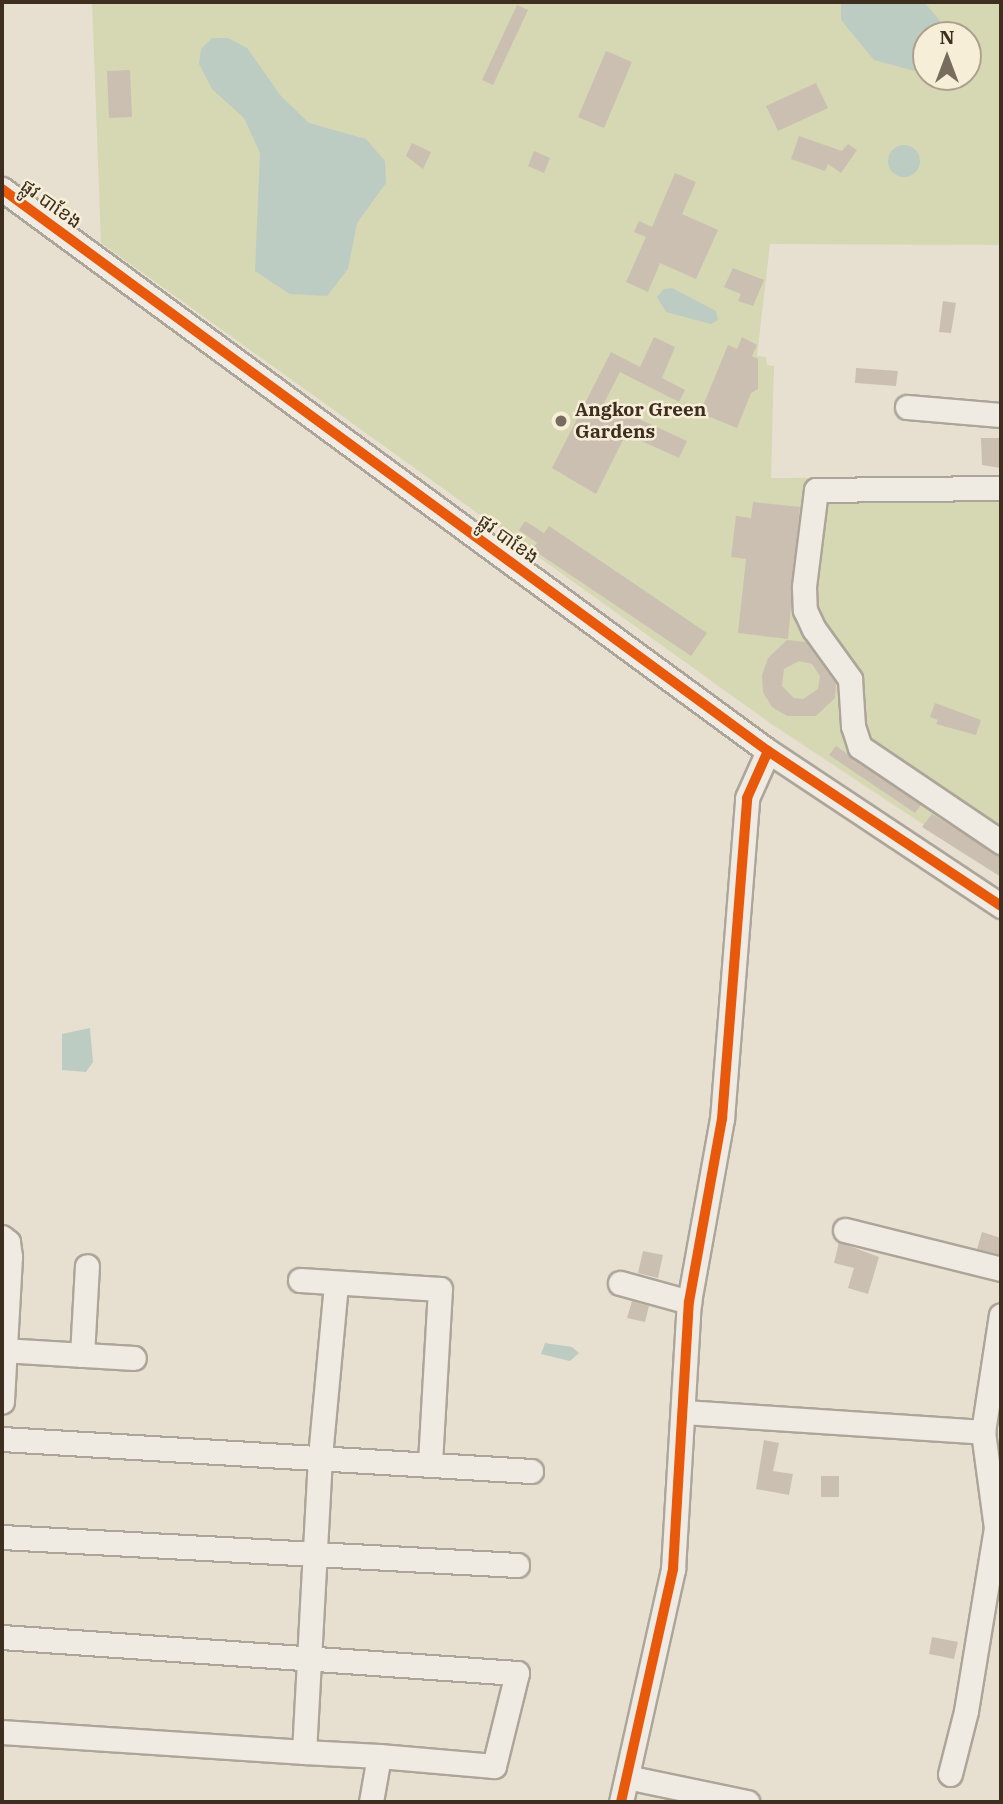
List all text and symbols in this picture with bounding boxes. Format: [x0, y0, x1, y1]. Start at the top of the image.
north arrow [912, 21, 982, 91]
text: N [939, 25, 955, 49]
street label: ផ្លូវ បាខែង [16, 174, 86, 234]
place label: Angkor Green Gardens [575, 399, 706, 443]
marker: Angkor Green Gardens [553, 413, 569, 429]
street label: ផ្លូវ បាខែង [473, 509, 543, 569]

